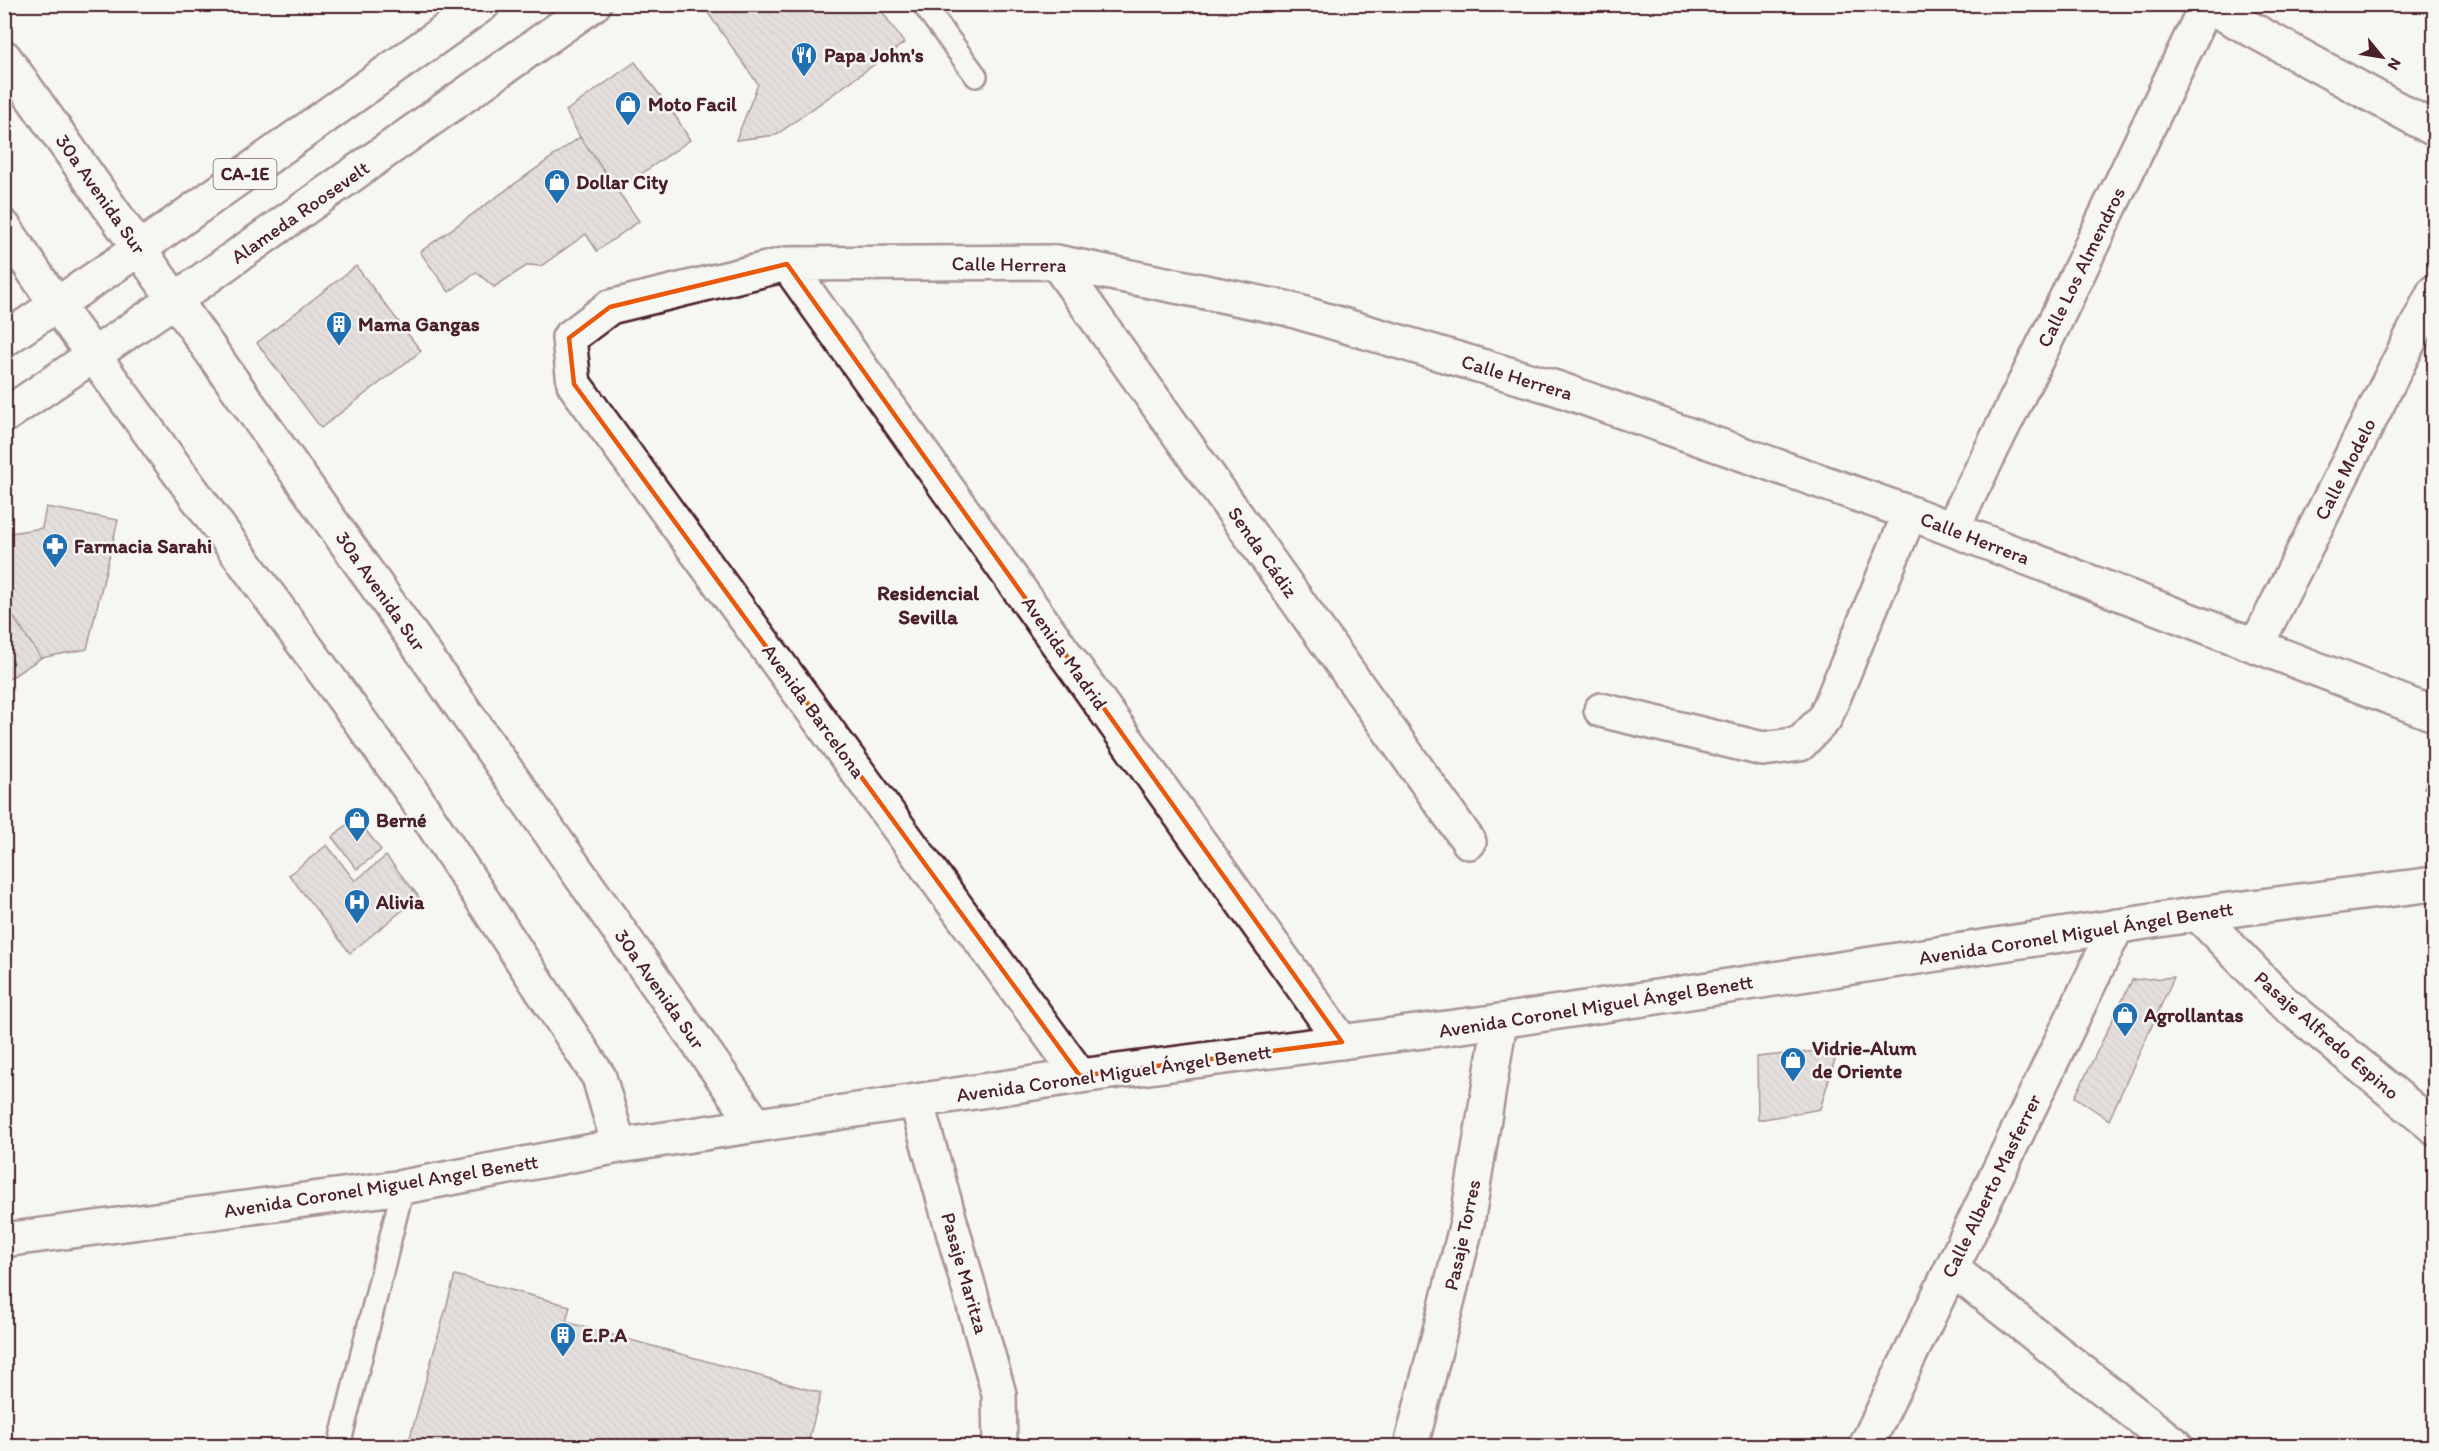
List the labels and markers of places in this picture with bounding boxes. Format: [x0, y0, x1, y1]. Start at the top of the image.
restaurant icon: Papa John's [789, 40, 819, 78]
place label: Papa John's [824, 43, 924, 68]
shop icon: Moto Facil [613, 89, 643, 127]
place label: Moto Facil [648, 92, 737, 116]
shop icon: Dollar City [542, 167, 572, 205]
place label: Dollar City [576, 170, 669, 195]
building icon: Mama Gangas [324, 309, 354, 347]
place label: Mama Gangas [358, 312, 480, 337]
pharmacy icon: Farmacia Sarahi [40, 531, 70, 569]
place label: Farmacia Sarahi [74, 534, 212, 558]
shop icon: Berné [342, 805, 372, 843]
place label: Berné [376, 808, 427, 832]
hospital icon: Alivia [342, 887, 372, 925]
place label: Alivia [375, 890, 425, 914]
shop icon: Agrollantas [2110, 1000, 2140, 1038]
place label: Agrollantas [2143, 1003, 2244, 1028]
place label: Vidrie-Alum de Oriente [1812, 1036, 1917, 1083]
shop icon: Vidrie-Alum de Oriente [1778, 1045, 1808, 1083]
building icon: E.P.A [548, 1320, 578, 1358]
place label: E.P.A [582, 1323, 627, 1347]

